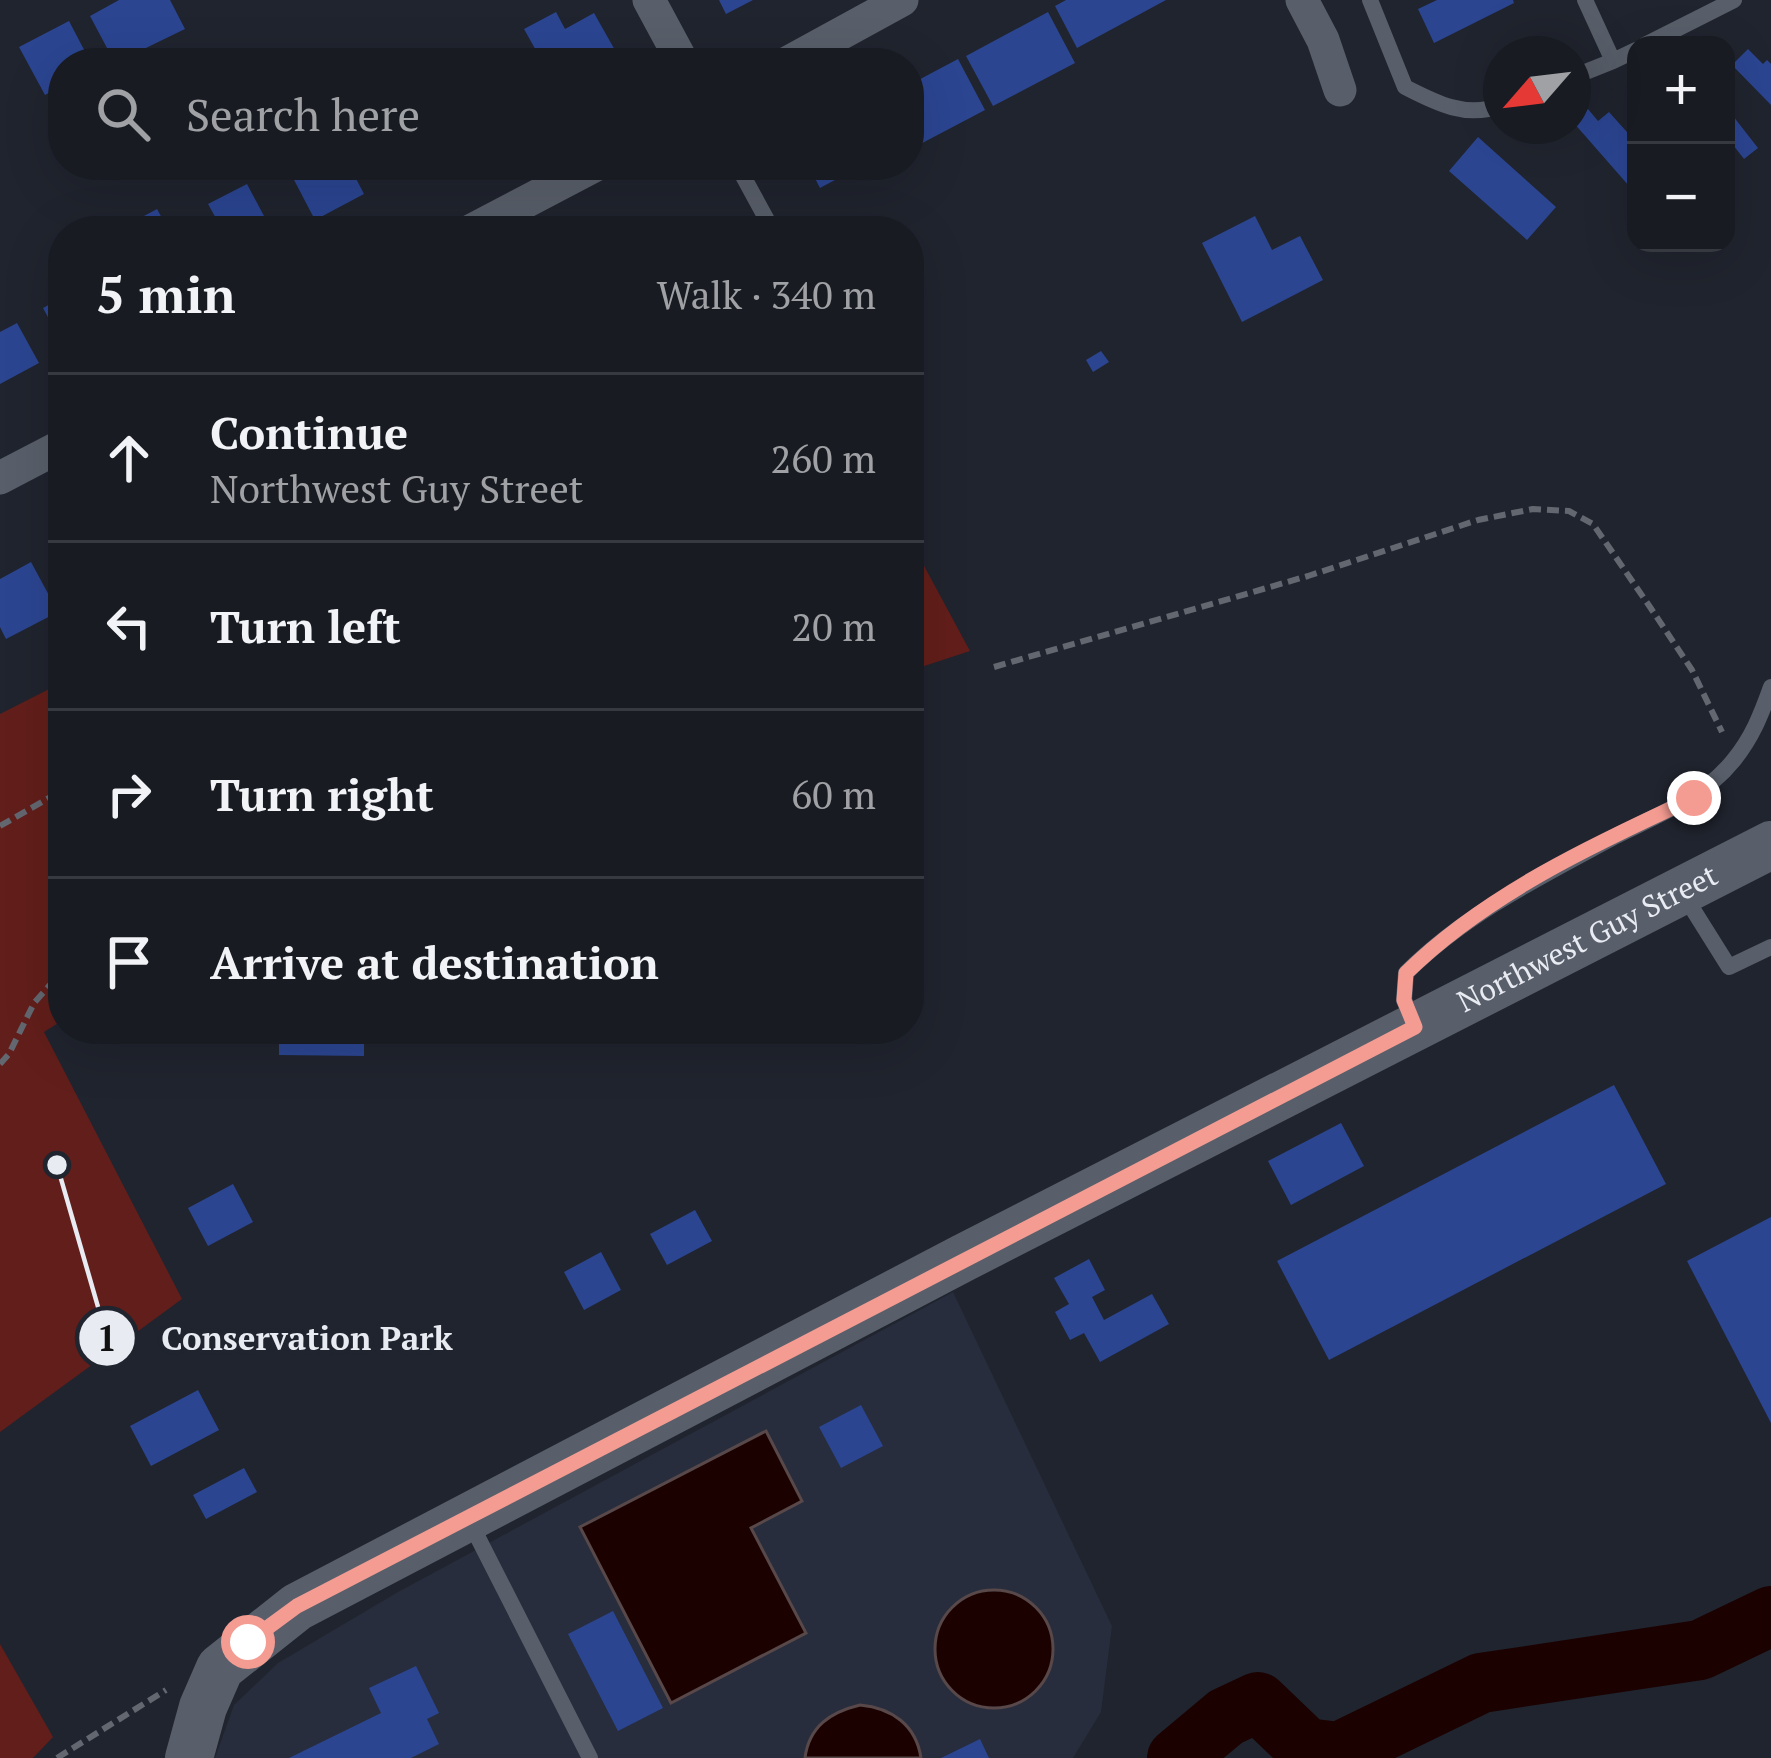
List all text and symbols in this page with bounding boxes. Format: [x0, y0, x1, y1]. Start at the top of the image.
north arrow [1483, 36, 1591, 144]
map controls [1627, 36, 1735, 252]
button: + [1627, 36, 1735, 144]
search box [48, 48, 924, 180]
icon: search [90, 81, 156, 147]
text: Search here [186, 84, 420, 144]
button: − [1627, 144, 1735, 252]
text: 5 min [96, 260, 236, 328]
text: Walk · 340 m [657, 268, 876, 320]
text: Continue [210, 402, 408, 462]
icon: ahead [96, 425, 162, 491]
text: 260 m [771, 432, 876, 484]
text: Northwest Guy Street [210, 462, 583, 514]
icon: left [96, 593, 162, 659]
text: Turn left [210, 596, 401, 656]
text: 20 m [791, 600, 876, 652]
icon: right [96, 761, 162, 827]
text: Turn right [210, 764, 434, 824]
text: 60 m [791, 768, 876, 820]
route end [1667, 771, 1721, 825]
street label: Northwest Guy Street [1450, 855, 1724, 1021]
icon: arrive [96, 929, 162, 995]
text: Arrive at destination [210, 932, 659, 992]
callout: Conservation Park [77, 1304, 477, 1373]
text: 1 [97, 1314, 117, 1361]
text: Conservation Park [161, 1316, 454, 1359]
route start [221, 1615, 275, 1669]

